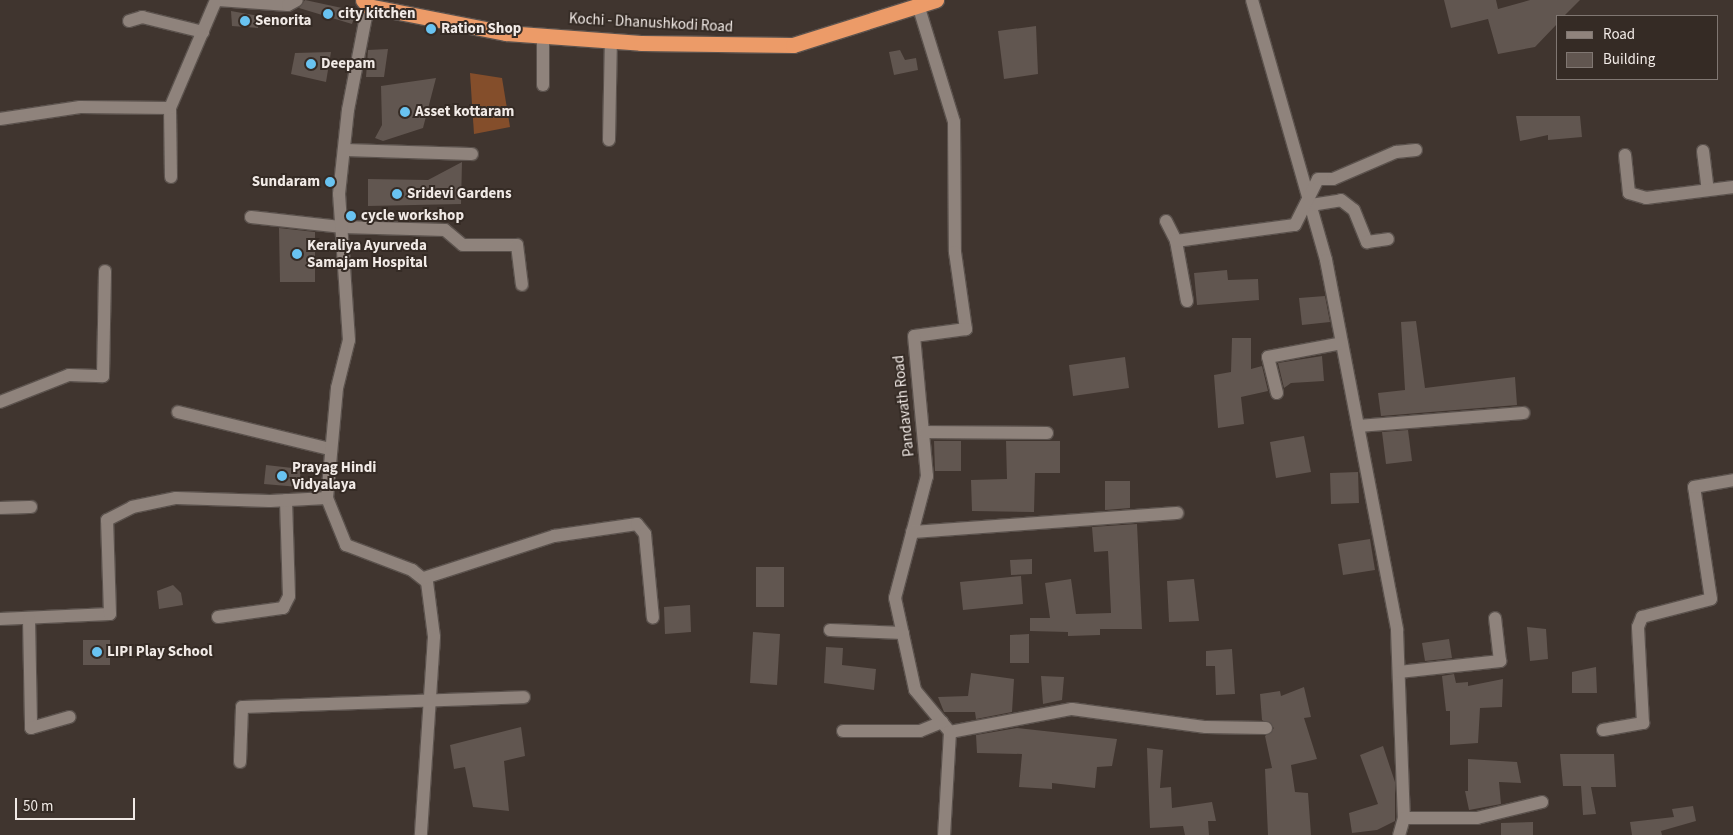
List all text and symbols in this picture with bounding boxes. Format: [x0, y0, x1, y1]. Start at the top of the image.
place label: city kitchen [338, 5, 415, 23]
marker: city kitchen [322, 8, 334, 20]
street label: Kochi - Dhanushkodi Road [568, 10, 734, 36]
place label: Senorita [255, 12, 311, 30]
marker: Senorita [239, 15, 251, 27]
legend [1556, 15, 1718, 80]
place label: Ration Shop [441, 20, 521, 38]
marker: Ration Shop [425, 23, 437, 35]
text: Road [1603, 24, 1635, 45]
text: Building [1603, 49, 1655, 70]
place label: Deepam [321, 55, 375, 73]
marker: Deepam [305, 58, 317, 70]
place label: Asset kottaram [415, 103, 514, 121]
marker: Asset kottaram [399, 106, 411, 118]
place label: Sundaram [252, 173, 320, 191]
marker: Sundaram [324, 176, 336, 188]
place label: Sridevi Gardens [407, 185, 512, 203]
marker: Sridevi Gardens [391, 188, 403, 200]
place label: cycle workshop [361, 207, 464, 225]
marker: cycle workshop [345, 210, 357, 222]
place label: Keraliya Ayurveda Samajam Hospital [307, 236, 427, 271]
marker: Keraliya Ayurveda Samajam Hospital [291, 248, 303, 260]
street label: Pandavath Road [890, 354, 918, 458]
place label: Prayag Hindi Vidyalaya [292, 458, 376, 493]
marker: Prayag Hindi Vidyalaya [276, 470, 288, 482]
place label: LIPI Play School [107, 643, 213, 661]
marker: LIPI Play School [91, 646, 103, 658]
scale bar [18, 788, 138, 820]
text: 50 m [23, 796, 53, 817]

